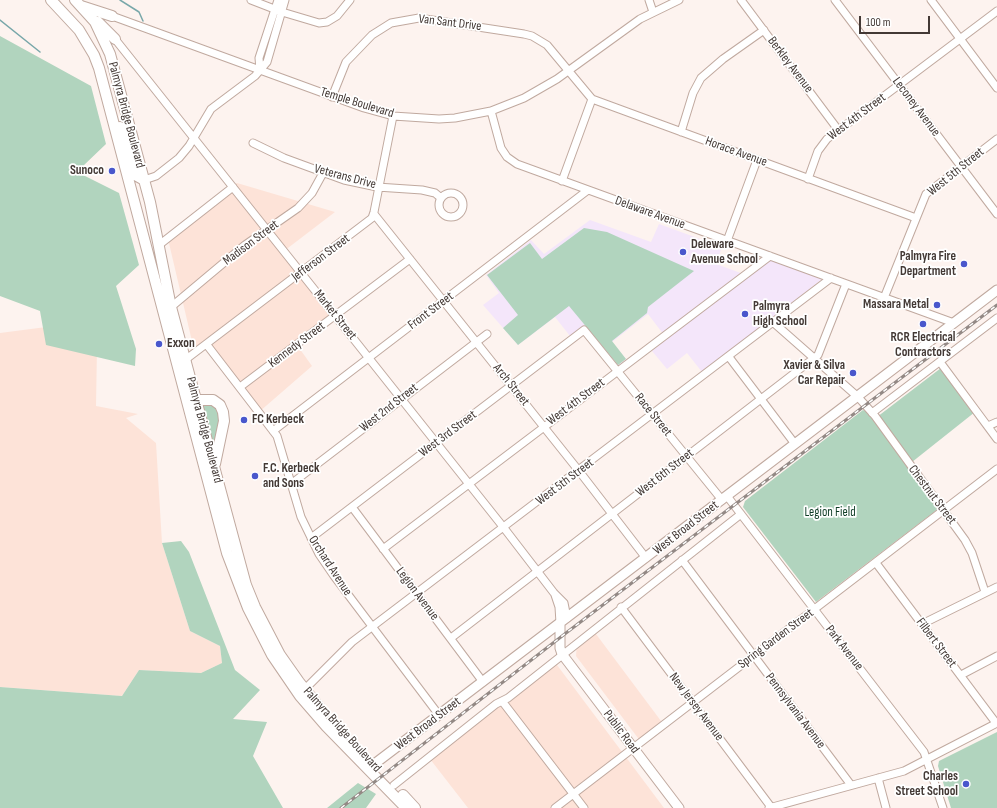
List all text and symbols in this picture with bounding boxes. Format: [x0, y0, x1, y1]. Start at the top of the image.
scale bar [861, 8, 932, 34]
street label: Van Sant Drive [418, 11, 482, 35]
text: 100 m [866, 15, 891, 30]
street label: Berkley Avenue [764, 34, 816, 96]
street label: Palmyra Bridge Boulevard [104, 60, 148, 170]
street label: Leconey Avenue [889, 74, 943, 140]
street label: Temple Boulevard [318, 84, 396, 122]
street label: West 4th Street [825, 90, 889, 144]
street label: Horace Avenue [703, 134, 769, 170]
street label: West 5th Street [925, 144, 987, 200]
street label: Veterans Drive [312, 161, 378, 193]
place label: Sunoco [70, 163, 104, 179]
marker: Sunoco [107, 166, 117, 176]
street label: Delaware Avenue [613, 193, 687, 233]
street label: Madison Street [220, 217, 282, 269]
street label: Jefferson Street [289, 231, 353, 285]
place label: Deleware Avenue School [691, 237, 758, 268]
marker: Deleware Avenue School [678, 247, 688, 257]
place label: Palmyra Fire Department [900, 249, 956, 280]
marker: Palmyra Fire Department [959, 259, 969, 269]
street label: Market Street [310, 287, 360, 343]
street label: Front Street [405, 289, 457, 333]
place label: Massara Metal [863, 297, 929, 313]
place label: Palmyra High School [753, 299, 807, 330]
marker: Massara Metal [932, 300, 942, 310]
marker: Palmyra High School [740, 309, 750, 319]
street label: Kennedy Street [265, 319, 329, 371]
marker: RCR Electrical Contractors [918, 319, 928, 329]
place label: RCR Electrical Contractors [891, 330, 955, 361]
place label: Exxon [167, 336, 195, 352]
marker: Exxon [154, 339, 164, 349]
place label: Xavier & Silva Car Repair [783, 358, 845, 389]
street label: Arch Street [489, 361, 533, 409]
marker: Xavier & Silva Car Repair [848, 368, 858, 378]
street label: Palmyra Bridge Boulevard [182, 375, 226, 485]
street label: West 4th Street [544, 375, 608, 429]
street label: West 2nd Street [357, 380, 421, 436]
street label: Race Street [631, 390, 675, 440]
street label: West 3rd Street [416, 407, 480, 461]
place label: FC Kerbeck [252, 412, 304, 428]
marker: FC Kerbeck [239, 415, 249, 425]
street label: West 6th Street [633, 446, 697, 500]
street label: West 5th Street [533, 455, 597, 509]
place label: F.C. Kerbeck and Sons [263, 461, 319, 492]
street label: Chestnut Street [905, 462, 959, 528]
marker: F.C. Kerbeck and Sons [250, 471, 260, 481]
street label: West Broad Street [650, 498, 722, 558]
park label: Legion Field [804, 505, 856, 521]
street label: Orchard Avenue [305, 533, 355, 599]
street label: Legion Avenue [392, 564, 442, 624]
street label: Spring Garden Street [735, 606, 817, 672]
street label: Filbert Street [912, 615, 960, 671]
street label: Park Avenue [822, 622, 866, 674]
street label: New Jersey Avenue [665, 670, 727, 744]
street label: Pennsylvania Avenue [762, 670, 828, 752]
street label: Palmyra Bridge Boulevard [300, 684, 384, 776]
street label: West Broad Street [392, 694, 464, 754]
street label: Public Road [600, 707, 642, 757]
place label: Charles Street School [895, 769, 958, 800]
marker: Charles Street School [961, 779, 971, 789]

